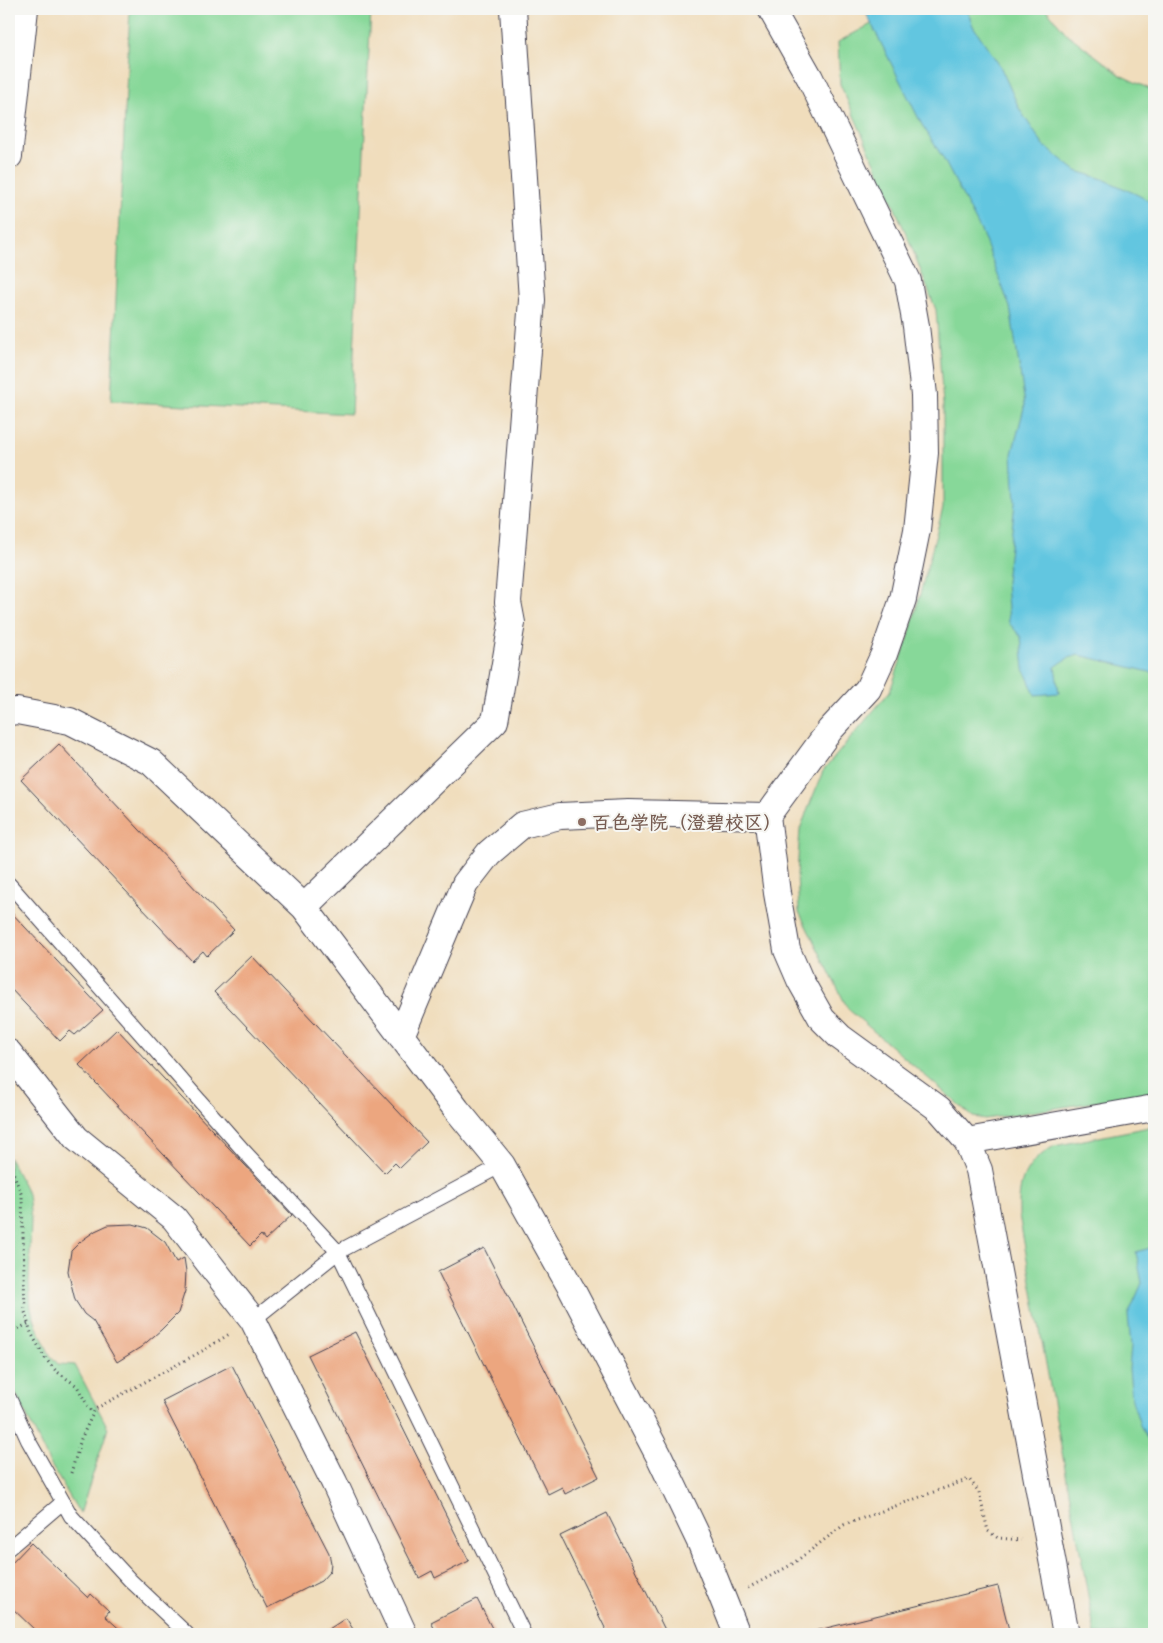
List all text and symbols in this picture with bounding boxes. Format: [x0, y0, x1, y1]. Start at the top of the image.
place label: 百色学院（澄碧校区） [592, 812, 782, 834]
marker: 百色学院（澄碧校区） [576, 816, 588, 828]

